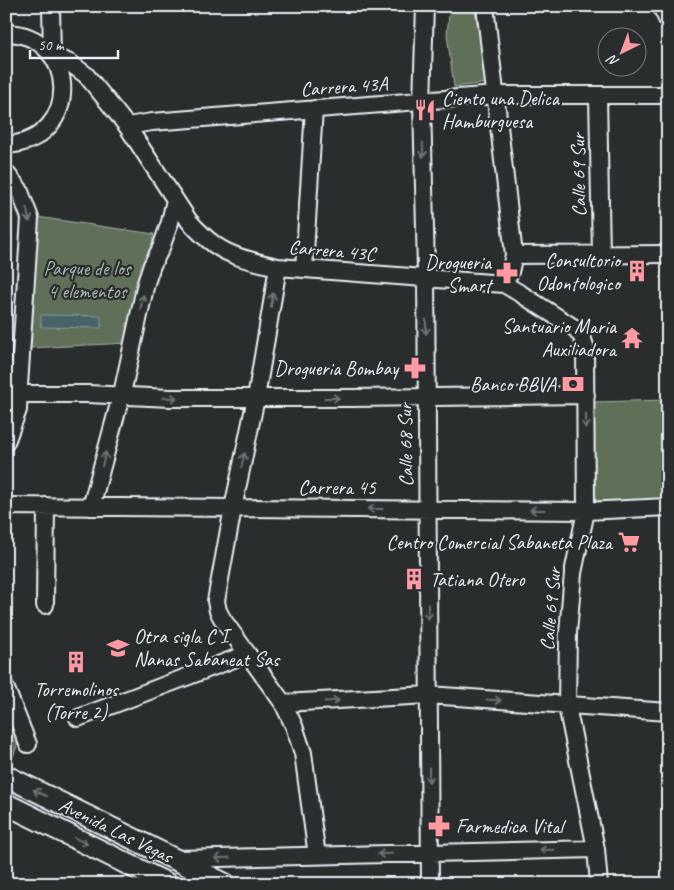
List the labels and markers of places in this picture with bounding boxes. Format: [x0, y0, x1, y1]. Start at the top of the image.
place label: Ciento una Delica Hamburguesa [442, 86, 561, 134]
restaurant icon: Ciento una Delica Hamburguesa [412, 97, 438, 123]
place label: Consultorio Odontologico [537, 248, 622, 296]
place label: Drogueria Smart [425, 250, 494, 298]
building icon: Consultorio Odontologico [624, 258, 650, 284]
pharmacy icon: Drogueria Smart [494, 260, 520, 286]
place label: Santuario Maria Auxiliadora [502, 314, 618, 362]
temple icon: Santuario Maria Auxiliadora [619, 325, 645, 351]
pharmacy icon: Drogueria Bombay [402, 355, 428, 381]
place label: Drogueria Bombay [274, 356, 400, 381]
bank icon: Banco BBVA [560, 371, 586, 397]
place label: Banco BBVA [470, 372, 557, 397]
supermarket icon: Centro Comercial Sabaneta Plaza [616, 529, 642, 555]
place label: Centro Comercial Sabaneta Plaza [386, 530, 614, 555]
building icon: Tatiana Otero [401, 566, 427, 592]
place label: Tatiana Otero [430, 567, 525, 592]
place label: Otra sigla C I Nanas Sabaneat Sas [134, 624, 281, 672]
school or university icon: Otra sigla C I Nanas Sabaneat Sas [105, 635, 131, 661]
building icon: Torremolinos (Torre 2) [63, 649, 89, 675]
place label: Torremolinos (Torre 2) [34, 677, 120, 725]
pharmacy icon: Farmedica Vital [426, 813, 452, 839]
place label: Farmedica Vital [456, 814, 567, 839]

